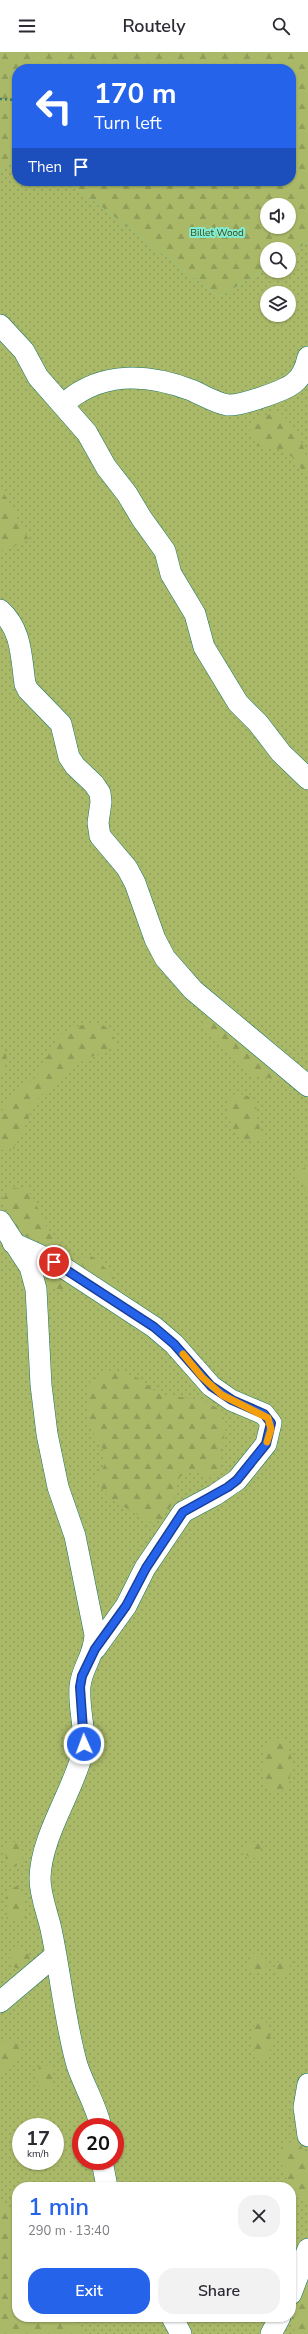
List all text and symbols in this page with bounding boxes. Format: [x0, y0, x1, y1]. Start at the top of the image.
text: Routely [122, 14, 186, 38]
icon: menu [16, 15, 38, 37]
icon: search [270, 15, 292, 37]
text: 170 m [94, 75, 177, 113]
icon: left [28, 80, 80, 132]
text: Turn left [94, 111, 162, 135]
icon: arrive [70, 156, 92, 178]
text: Then [28, 157, 62, 177]
map controls [260, 198, 296, 322]
button: sound [260, 198, 296, 234]
park label: Billet Wood [190, 226, 244, 240]
button: search [260, 242, 296, 278]
button: layers [260, 286, 296, 322]
pin [37, 1245, 71, 1279]
icon: arrive [43, 1251, 65, 1273]
position arrow [63, 1723, 105, 1765]
speed limit sign: 20 [72, 2118, 124, 2170]
text: 17 [26, 2125, 50, 2152]
text: km/h [27, 2147, 49, 2161]
text: 1 min [28, 2191, 89, 2223]
button: close [238, 2195, 280, 2237]
text: 290 m · 13:40 [28, 2222, 110, 2240]
button: Exit [28, 2268, 150, 2314]
button: Share [158, 2268, 280, 2314]

